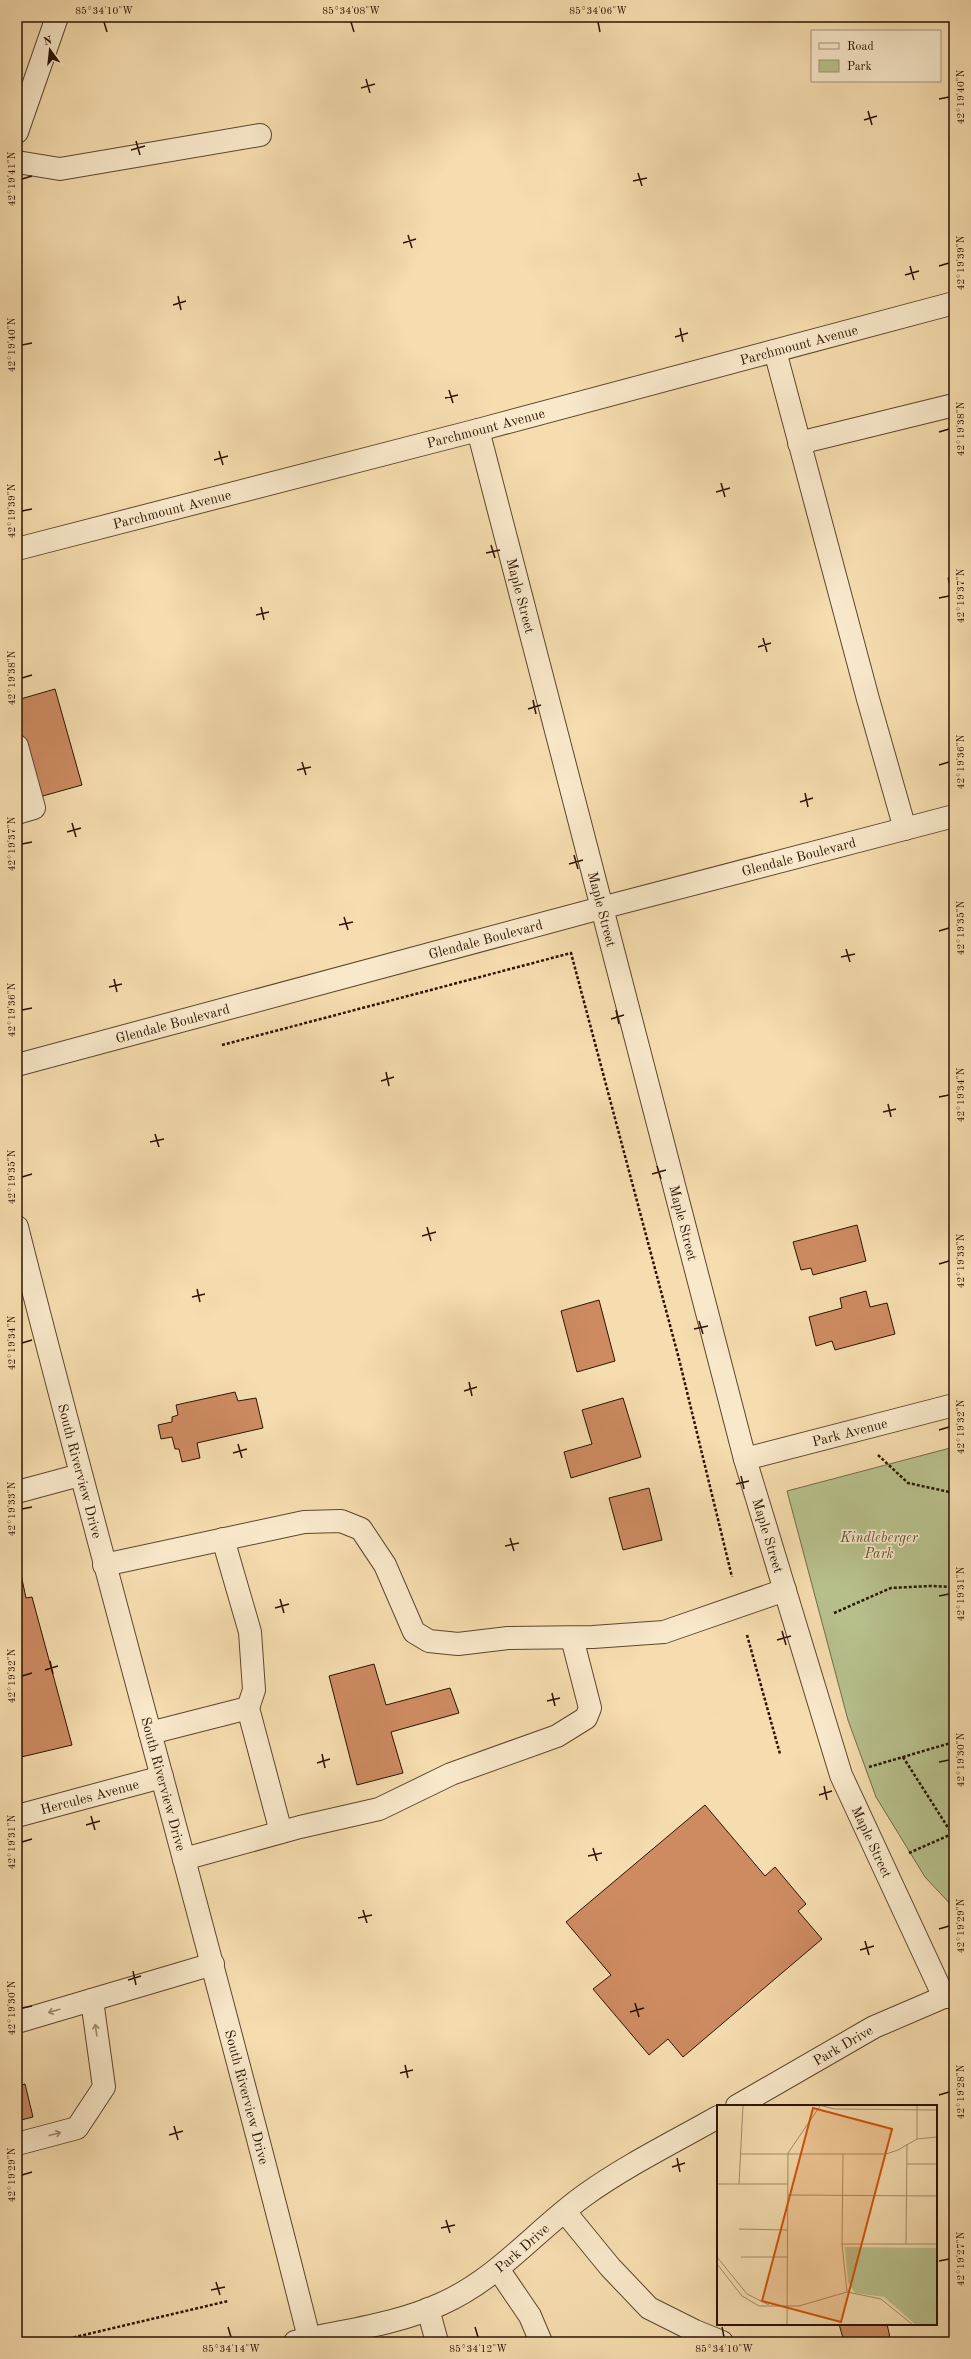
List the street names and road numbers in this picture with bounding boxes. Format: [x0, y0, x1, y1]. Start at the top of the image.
street label: Parchmount Avenue [738, 323, 860, 368]
street label: Parchmount Avenue [425, 406, 547, 451]
street label: Parchmount Avenue [111, 488, 233, 532]
street label: Maple Street [504, 557, 536, 635]
street label: Glendale Boulevard [740, 836, 858, 879]
street label: Maple Street [585, 870, 618, 949]
street label: Glendale Boulevard [427, 918, 544, 962]
street label: Glendale Boulevard [114, 1002, 231, 1046]
street label: Maple Street [666, 1184, 699, 1262]
street label: South Riverview Drive [55, 1402, 104, 1540]
street label: Park Avenue [811, 1417, 889, 1449]
street label: Maple Street [749, 1497, 785, 1575]
street label: South Riverview Drive [138, 1716, 188, 1853]
street label: Hercules Avenue [39, 1778, 141, 1817]
street label: Maple Street [848, 1804, 894, 1880]
street label: Park Drive [811, 2023, 875, 2069]
street label: South Riverview Drive [222, 2029, 270, 2166]
street label: Park Drive [493, 2221, 552, 2276]

